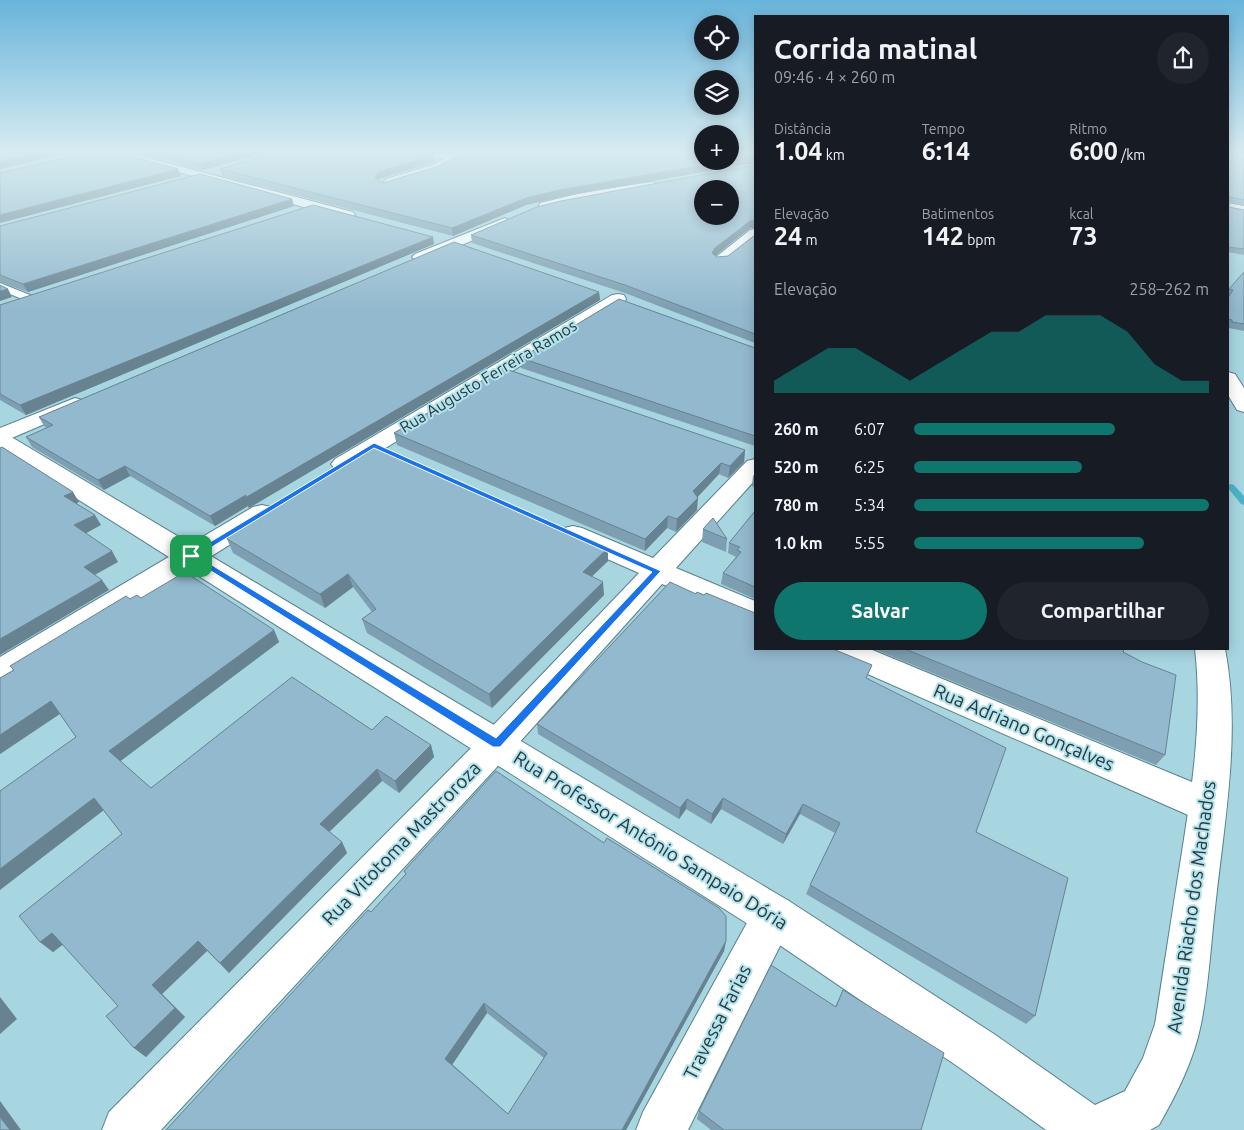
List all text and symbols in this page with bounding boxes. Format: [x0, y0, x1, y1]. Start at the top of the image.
map controls [694, 15, 739, 225]
button: locate [694, 15, 739, 60]
button: share [1157, 32, 1209, 84]
text: Corrida matinal [774, 33, 977, 64]
text: 09:46 · 4 × 260 m [774, 68, 895, 86]
button: layers [694, 70, 739, 115]
text: Distância [774, 121, 831, 137]
text: Tempo [922, 121, 965, 137]
text: Ritmo [1069, 121, 1107, 137]
button: + [694, 125, 739, 170]
text: 1.04 [774, 137, 822, 165]
text: 6:14 [922, 137, 970, 165]
text: 6:00 [1069, 137, 1118, 165]
text: km [822, 147, 845, 163]
text: /km [1118, 147, 1145, 163]
button: − [694, 180, 739, 225]
text: Elevação [774, 206, 829, 222]
text: Batimentos [922, 206, 994, 222]
text: kcal [1069, 206, 1094, 222]
text: 24 [774, 222, 802, 250]
text: 142 [922, 222, 964, 250]
text: 73 [1069, 222, 1098, 250]
text: m [802, 232, 818, 248]
text: bpm [964, 232, 996, 248]
text: Elevação [774, 280, 837, 298]
text: 258–262 m [1129, 280, 1209, 298]
street label: Rua Augusto Ferreira Ramos [396, 316, 580, 436]
text: 260 m [774, 420, 819, 438]
text: 6:07 [854, 420, 885, 438]
text: 520 m [774, 458, 819, 476]
text: 6:25 [854, 458, 885, 476]
text: 780 m [774, 496, 819, 514]
text: 5:34 [854, 496, 885, 514]
text: 1.0 km [774, 534, 823, 552]
text: 5:55 [854, 534, 885, 552]
pin [170, 535, 212, 577]
icon: arrive [177, 542, 205, 570]
button: Salvar [774, 582, 987, 640]
button: Compartilhar [997, 582, 1209, 640]
street label: Rua Adriano Gonçalves [930, 679, 1118, 775]
street label: Rua Professor Antônio Sampaio Dória [510, 746, 792, 934]
street label: Rua Vitotoma Mastroroza [317, 757, 485, 929]
street label: Avenida Riacho dos Machados [1162, 779, 1220, 1035]
street label: Travessa Farias [679, 961, 755, 1083]

